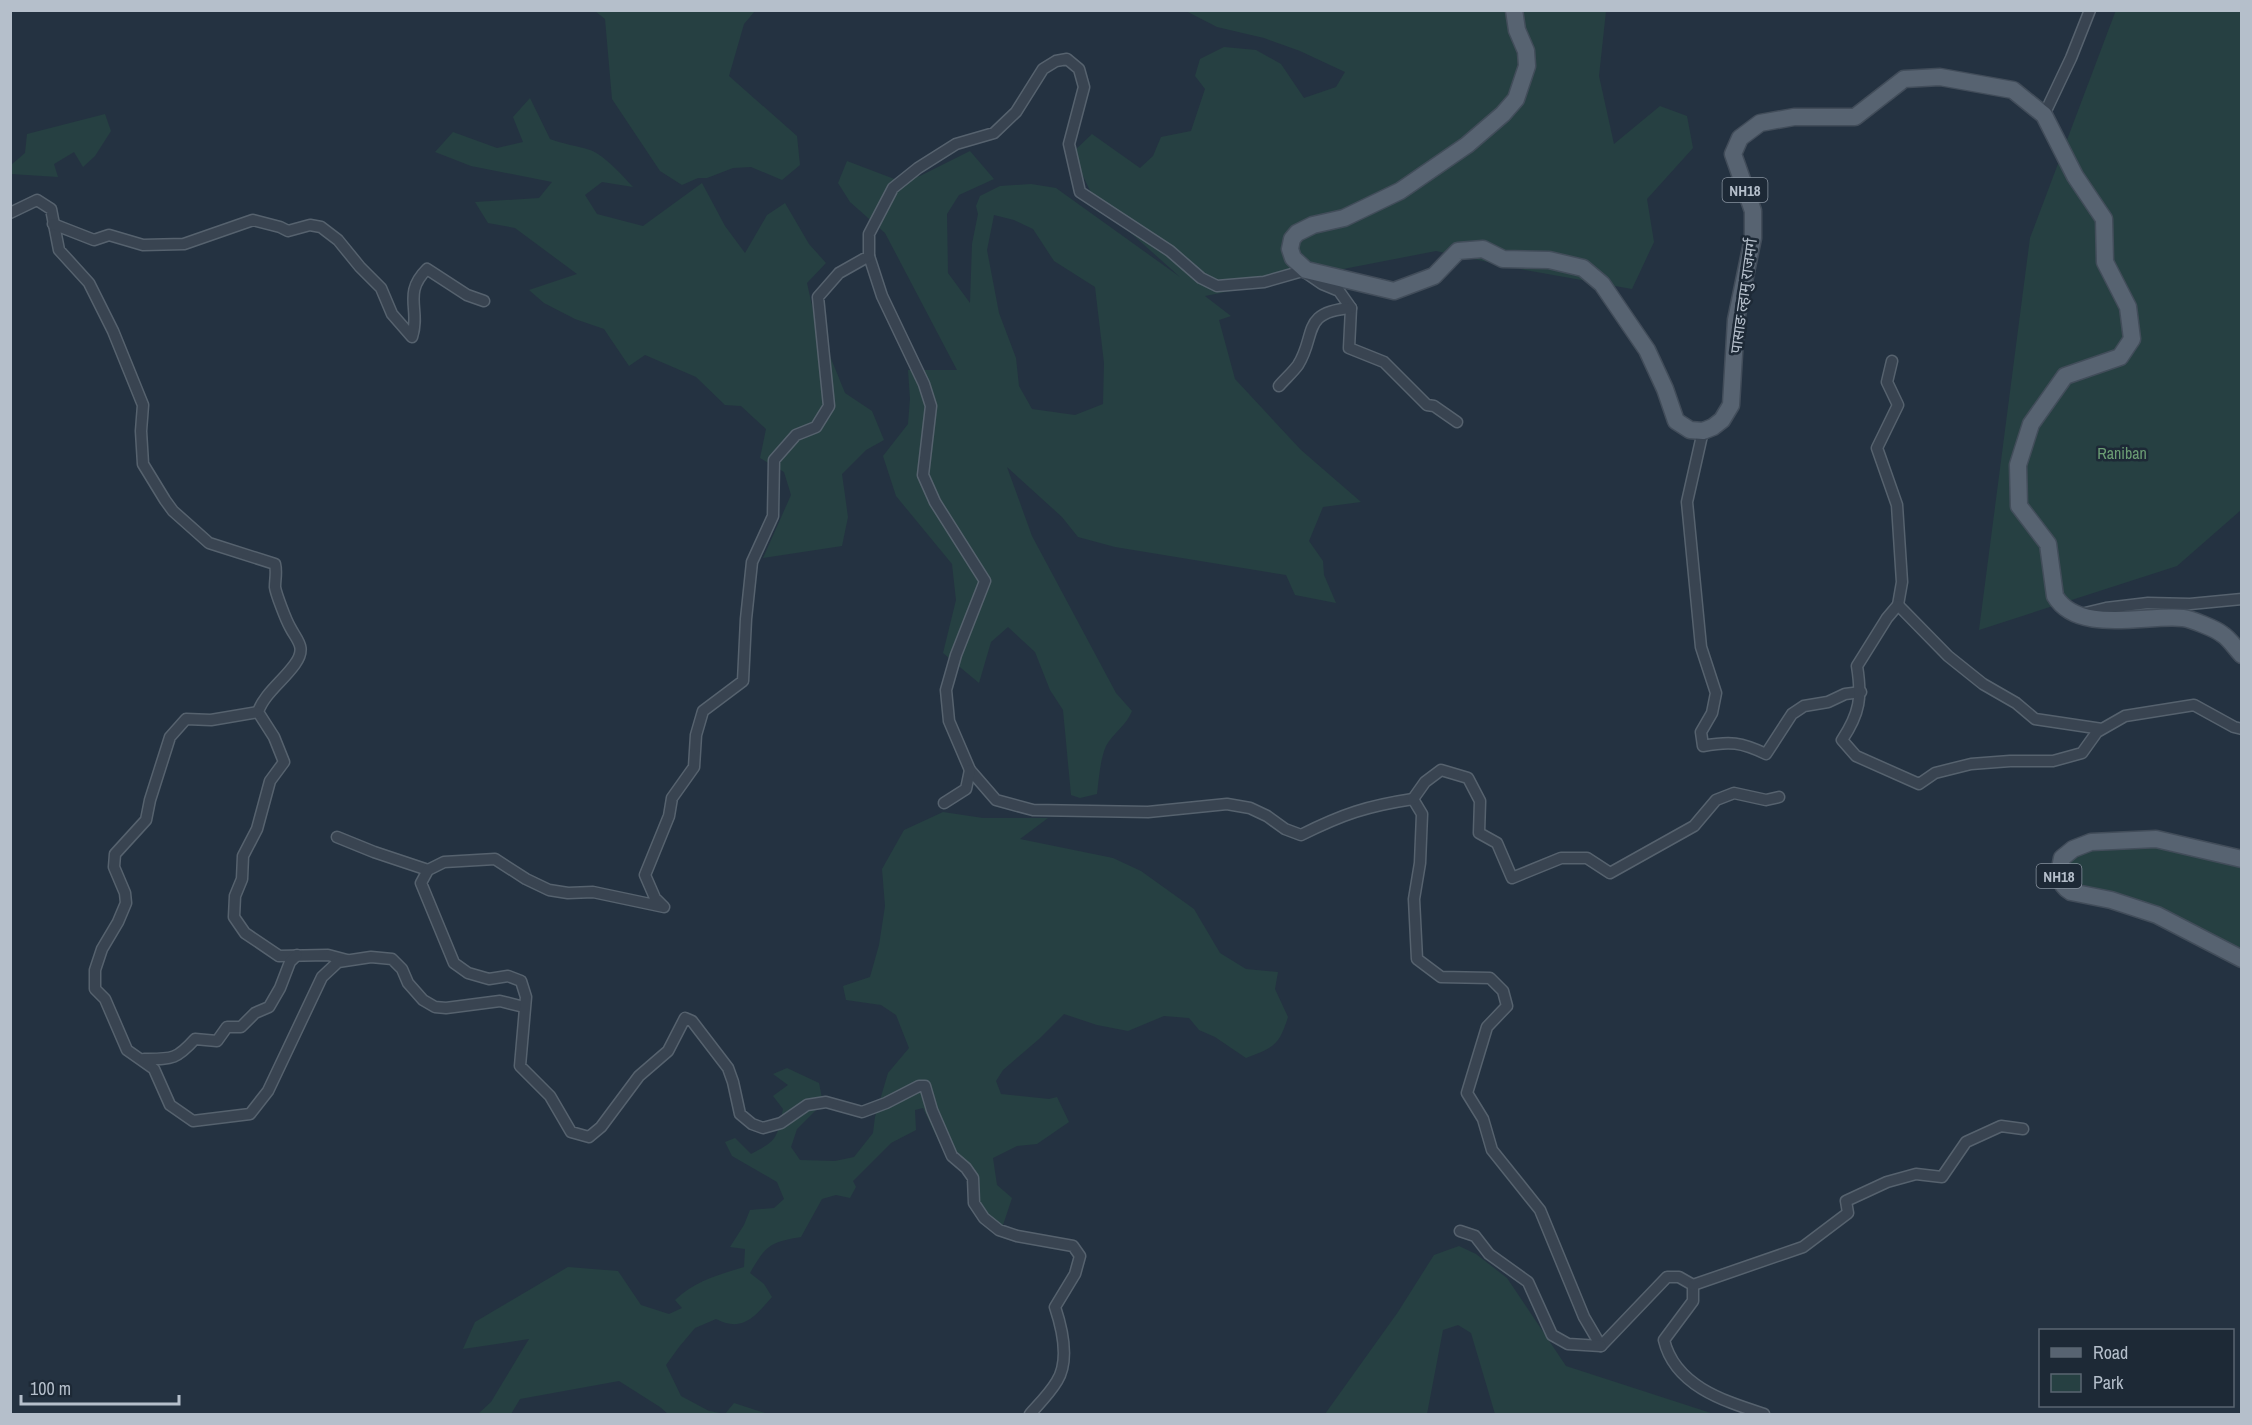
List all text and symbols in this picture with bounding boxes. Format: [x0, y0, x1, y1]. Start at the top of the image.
road number: NH18 [1722, 178, 1768, 202]
street label: पासाङ ल्हामु राजमर्ग [1724, 236, 1762, 355]
park label: Raniban [2097, 442, 2147, 464]
road number: NH18 [2036, 864, 2082, 888]
legend [2039, 1329, 2234, 1407]
text: Road [2093, 1340, 2128, 1365]
scale bar [21, 1368, 178, 1406]
text: Park [2093, 1370, 2124, 1395]
text: 100 m [30, 1376, 71, 1401]

